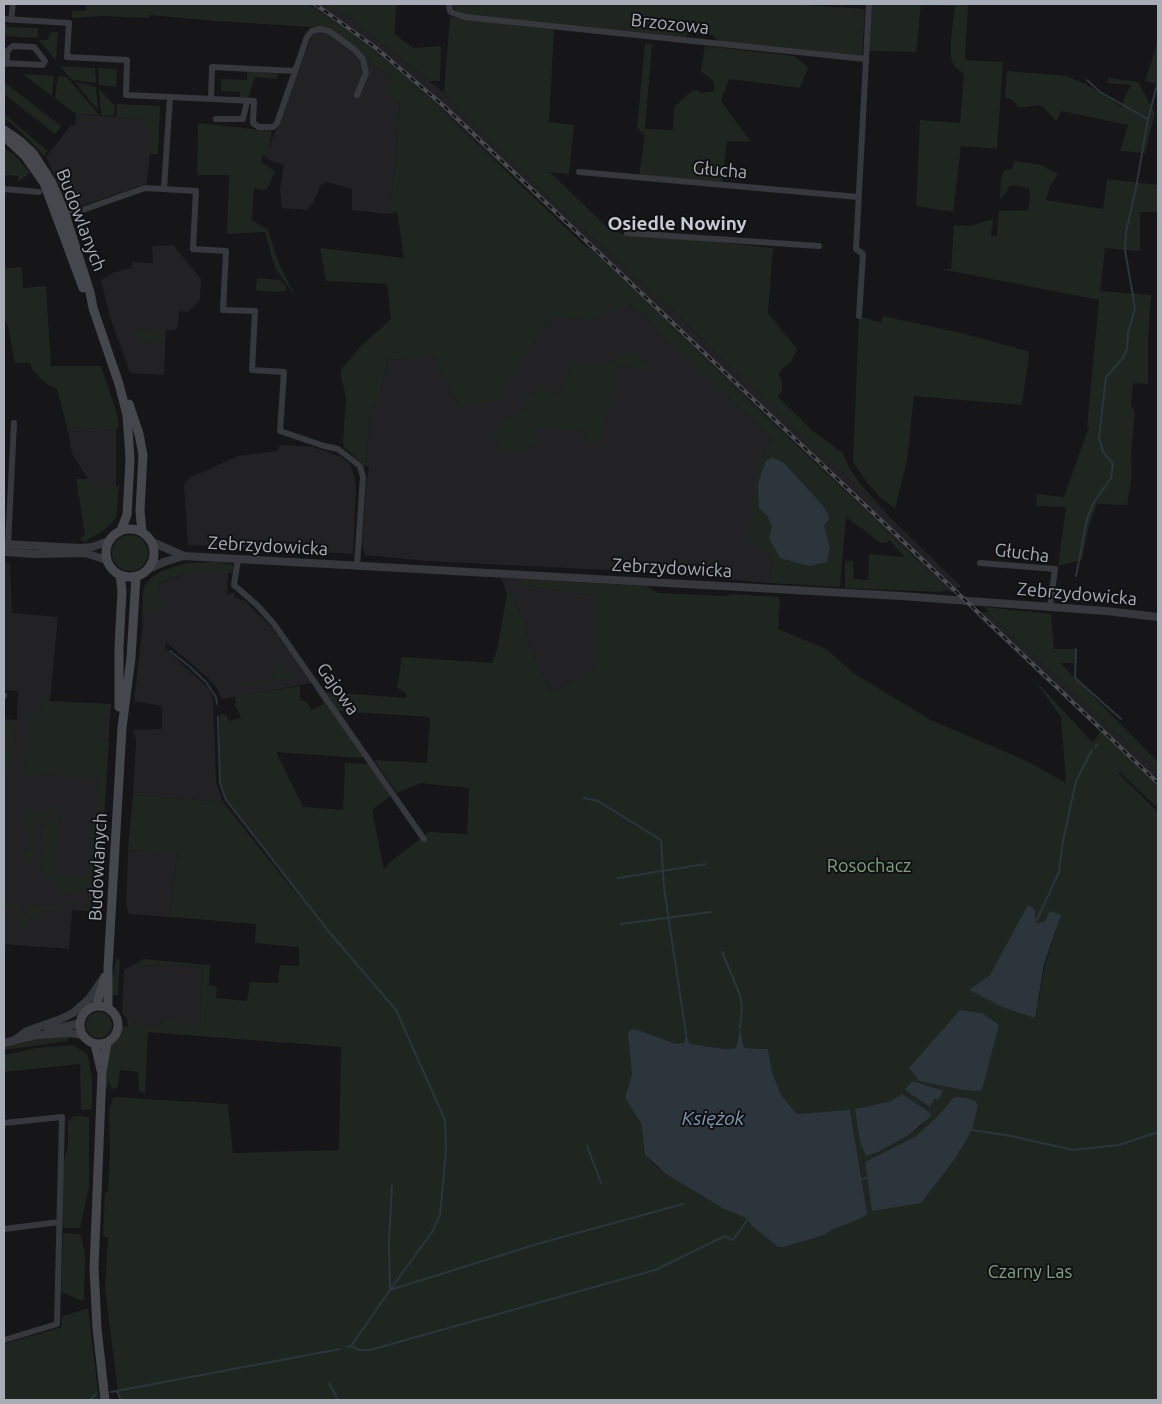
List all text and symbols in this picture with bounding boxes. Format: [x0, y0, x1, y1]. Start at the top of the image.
street label: Brzozowa [630, 9, 710, 39]
street label: Głucha [692, 157, 748, 183]
street label: Budowlanych [52, 166, 110, 274]
district label: Osiedle Nowiny [607, 213, 747, 235]
street label: Zebrzydowicka [207, 532, 329, 560]
street label: Głucha [993, 539, 1051, 567]
street label: Zebrzydowicka [611, 554, 733, 582]
street label: Zebrzydowicka [1016, 578, 1138, 610]
street label: Gajowa [312, 659, 364, 719]
street label: Budowlanych [84, 812, 112, 922]
park label: Rosochacz [827, 855, 911, 877]
water label: Księżok [682, 1108, 744, 1130]
park label: Czarny Las [988, 1261, 1072, 1283]

